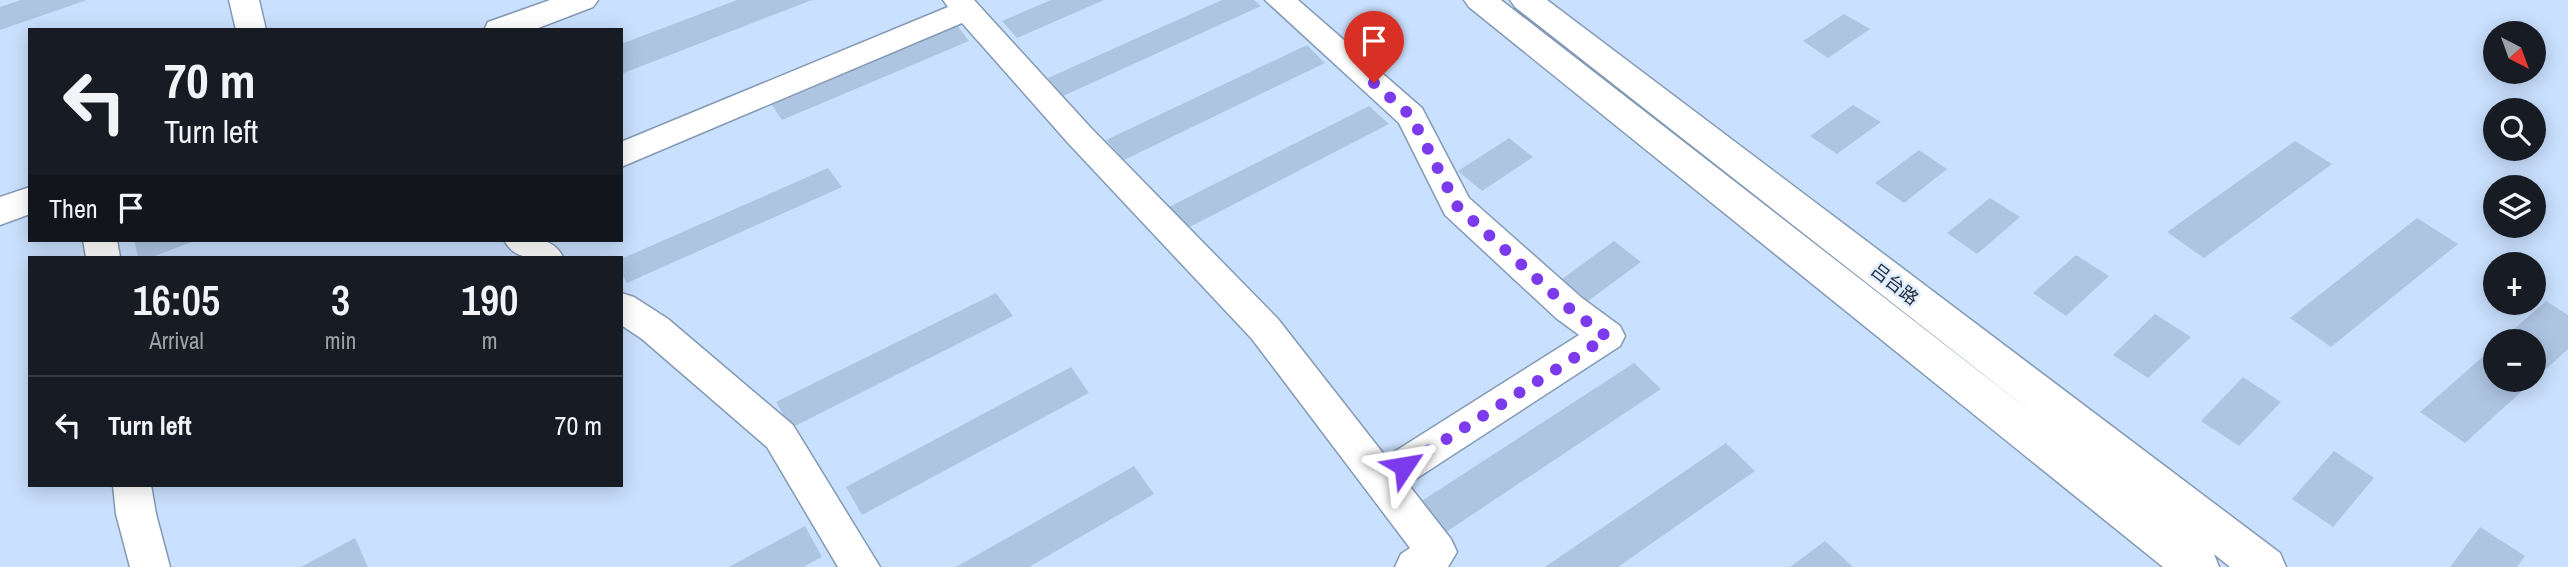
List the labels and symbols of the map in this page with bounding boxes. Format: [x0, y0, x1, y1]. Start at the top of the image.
pin [1344, 11, 1404, 83]
north arrow [2483, 21, 2546, 84]
street label: 吕台路 [1866, 258, 1924, 310]
position arrow [1367, 429, 1441, 503]

